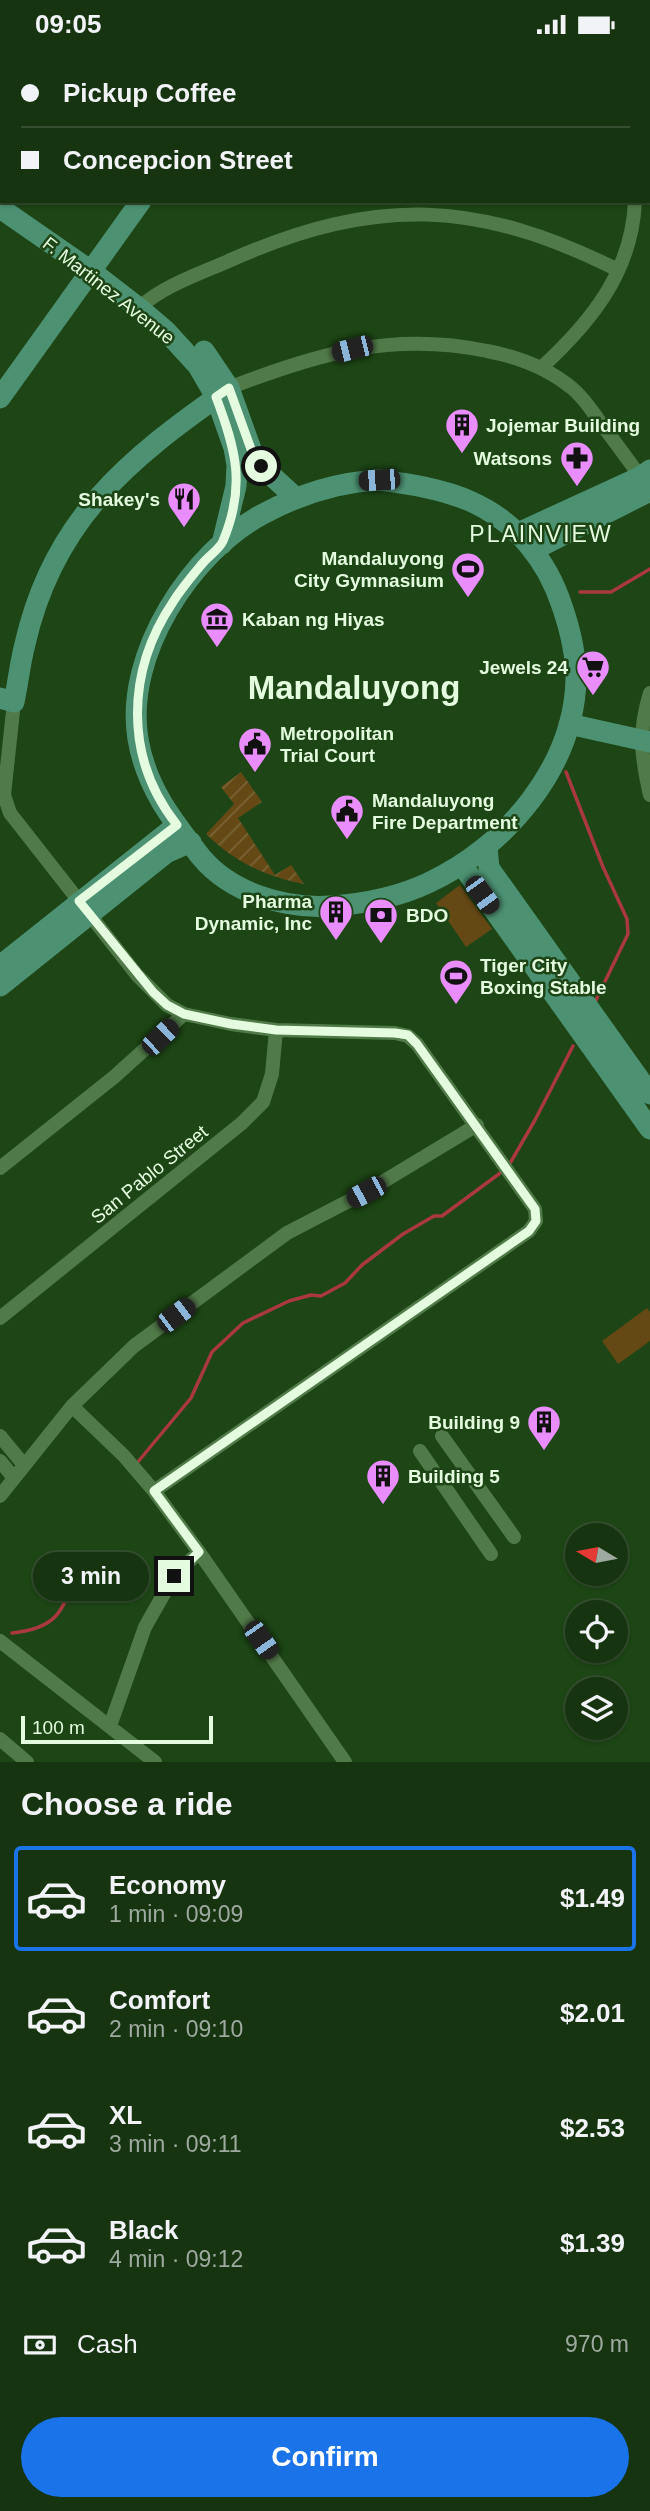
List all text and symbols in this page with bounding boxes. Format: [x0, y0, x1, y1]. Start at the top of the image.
text: 09:05 [35, 9, 102, 39]
text: Pickup Coffee [63, 78, 236, 108]
text: Concepcion Street [63, 145, 293, 175]
street label: F. Martinez Avenue [39, 232, 179, 348]
car [330, 334, 375, 364]
building icon: Jojemar Building [443, 406, 481, 455]
place label: Jojemar Building [486, 415, 640, 436]
pharmacy icon: Watsons [558, 439, 596, 488]
place label: Watsons [474, 448, 552, 469]
route start [245, 450, 277, 482]
car [358, 468, 401, 492]
restaurant icon: Shakey's [165, 480, 203, 529]
place label: Shakey's [78, 489, 160, 510]
district label: PLAINVIEW [469, 521, 613, 547]
place label: Mandaluyong City Gymnasium [294, 548, 444, 591]
sports icon: Mandaluyong City Gymnasium [449, 550, 487, 599]
museum icon: Kaban ng Hiyas [198, 600, 236, 649]
place label: Kaban ng Hiyas [242, 609, 385, 630]
supermarket icon: Jewels 24 [574, 648, 612, 697]
place label: Jewels 24 [479, 657, 568, 678]
district label: Mandaluyong [248, 669, 460, 706]
place label: Metropolitan Trial Court [280, 723, 394, 766]
public building icon: Metropolitan Trial Court [236, 725, 274, 774]
place label: Mandaluyong Fire Department [372, 790, 518, 833]
public building icon: Mandaluyong Fire Department [328, 792, 366, 841]
car [462, 872, 503, 918]
place label: Pharma Dynamic, Inc [195, 891, 312, 934]
building icon: Pharma Dynamic, Inc [317, 893, 355, 942]
bank icon: BDO [362, 896, 400, 945]
place label: BDO [406, 905, 448, 926]
place label: Tiger City Boxing Stable [480, 955, 607, 998]
sports icon: Tiger City Boxing Stable [437, 957, 475, 1006]
car [138, 1015, 183, 1059]
street label: San Pablo Street [87, 1121, 212, 1228]
car [343, 1173, 390, 1211]
car [153, 1294, 200, 1336]
building icon: Building 9 [525, 1403, 563, 1452]
place label: Building 9 [428, 1412, 520, 1433]
building icon: Building 5 [364, 1457, 402, 1506]
place label: Building 5 [408, 1466, 500, 1487]
north arrow [565, 1523, 628, 1585]
map controls [565, 1523, 628, 1740]
callout: 3 min [34, 1551, 150, 1601]
route end [158, 1560, 190, 1592]
text: 3 min [61, 1563, 121, 1589]
button: locate [565, 1600, 628, 1663]
car [241, 1617, 282, 1663]
button: layers [565, 1677, 628, 1740]
scale bar [21, 1713, 214, 1745]
text: 100 m [32, 1717, 85, 1738]
text: Choose a ride [21, 1786, 233, 1822]
icon: car [25, 1867, 88, 1930]
text: Economy [109, 1870, 226, 1900]
text: $1.49 [560, 1883, 625, 1913]
text: 1 min · 09:09 [109, 1901, 243, 1927]
icon: car [25, 1982, 88, 2045]
text: Comfort [109, 1985, 210, 2015]
text: $2.01 [560, 1998, 625, 2028]
text: 2 min · 09:10 [109, 2016, 243, 2042]
icon: car [25, 2097, 88, 2160]
text: XL [109, 2100, 142, 2130]
text: $2.53 [560, 2113, 625, 2143]
text: 3 min · 09:11 [109, 2131, 242, 2157]
icon: car [25, 2212, 88, 2275]
text: Black [109, 2215, 178, 2245]
text: $1.39 [560, 2228, 625, 2258]
text: 4 min · 09:12 [109, 2246, 243, 2272]
icon: cash [21, 2326, 59, 2364]
text: Cash [77, 2329, 138, 2359]
text: 970 m [565, 2331, 629, 2357]
button: Confirm [21, 2417, 629, 2497]

